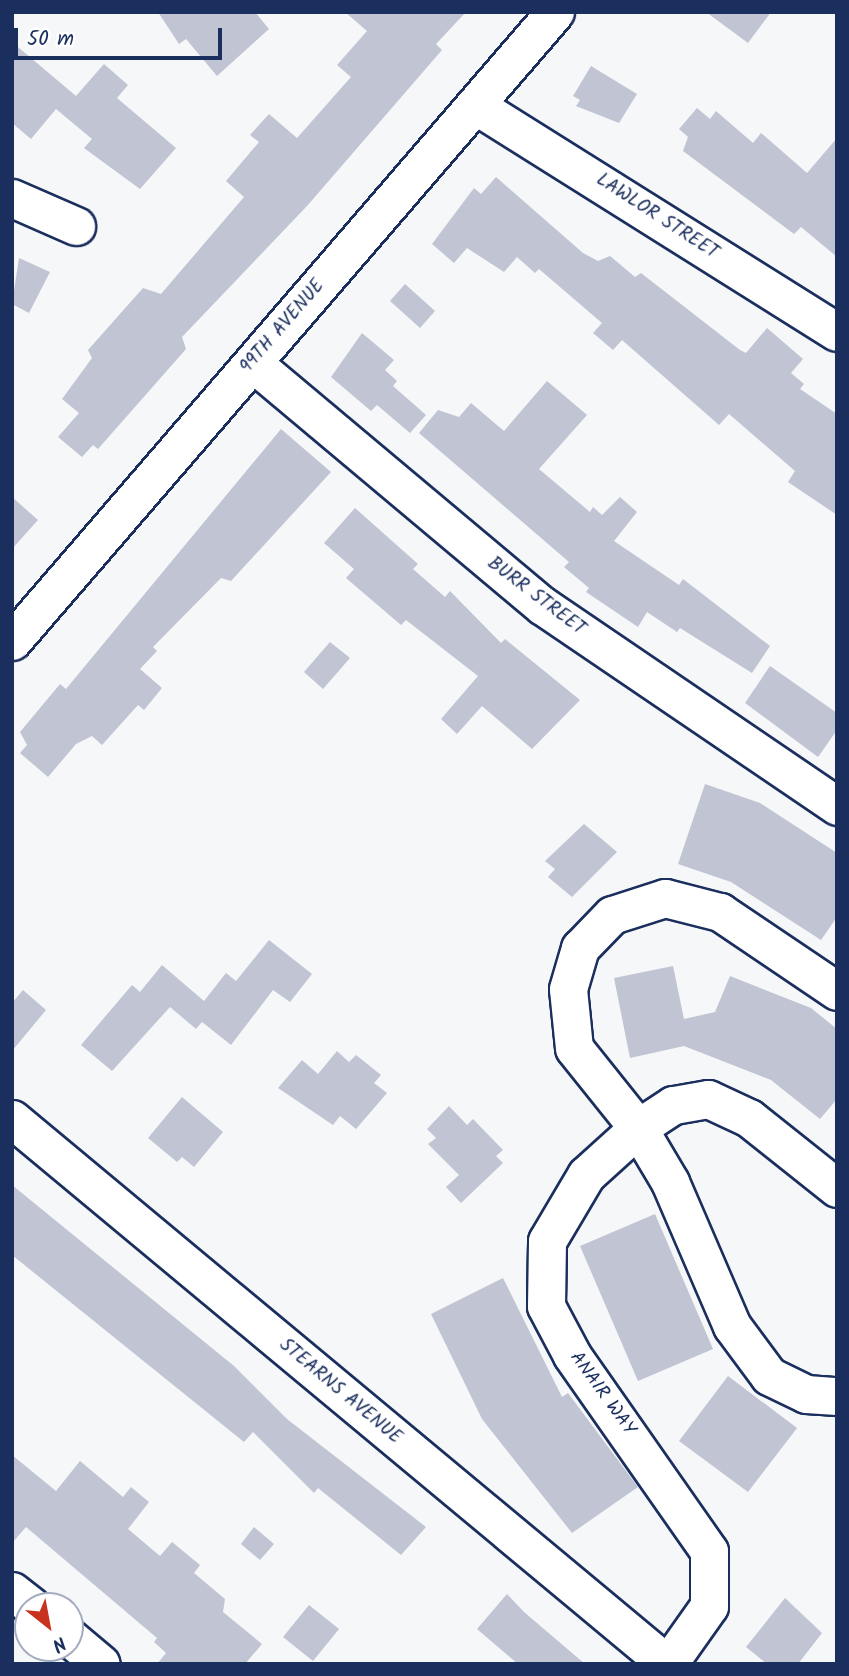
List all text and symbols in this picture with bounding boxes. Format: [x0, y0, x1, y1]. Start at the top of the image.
scale bar [18, 14, 226, 58]
text: 50 m [27, 23, 74, 56]
street label: LAWLOR STREET [592, 169, 722, 265]
street label: 99TH AVENUE [236, 275, 330, 379]
street label: BURR STREET [482, 553, 590, 641]
street label: STEARNS AVENUE [274, 1334, 406, 1450]
street label: ANAIR WAY [564, 1348, 640, 1440]
north arrow [14, 1592, 84, 1662]
text: N [46, 1627, 72, 1659]

